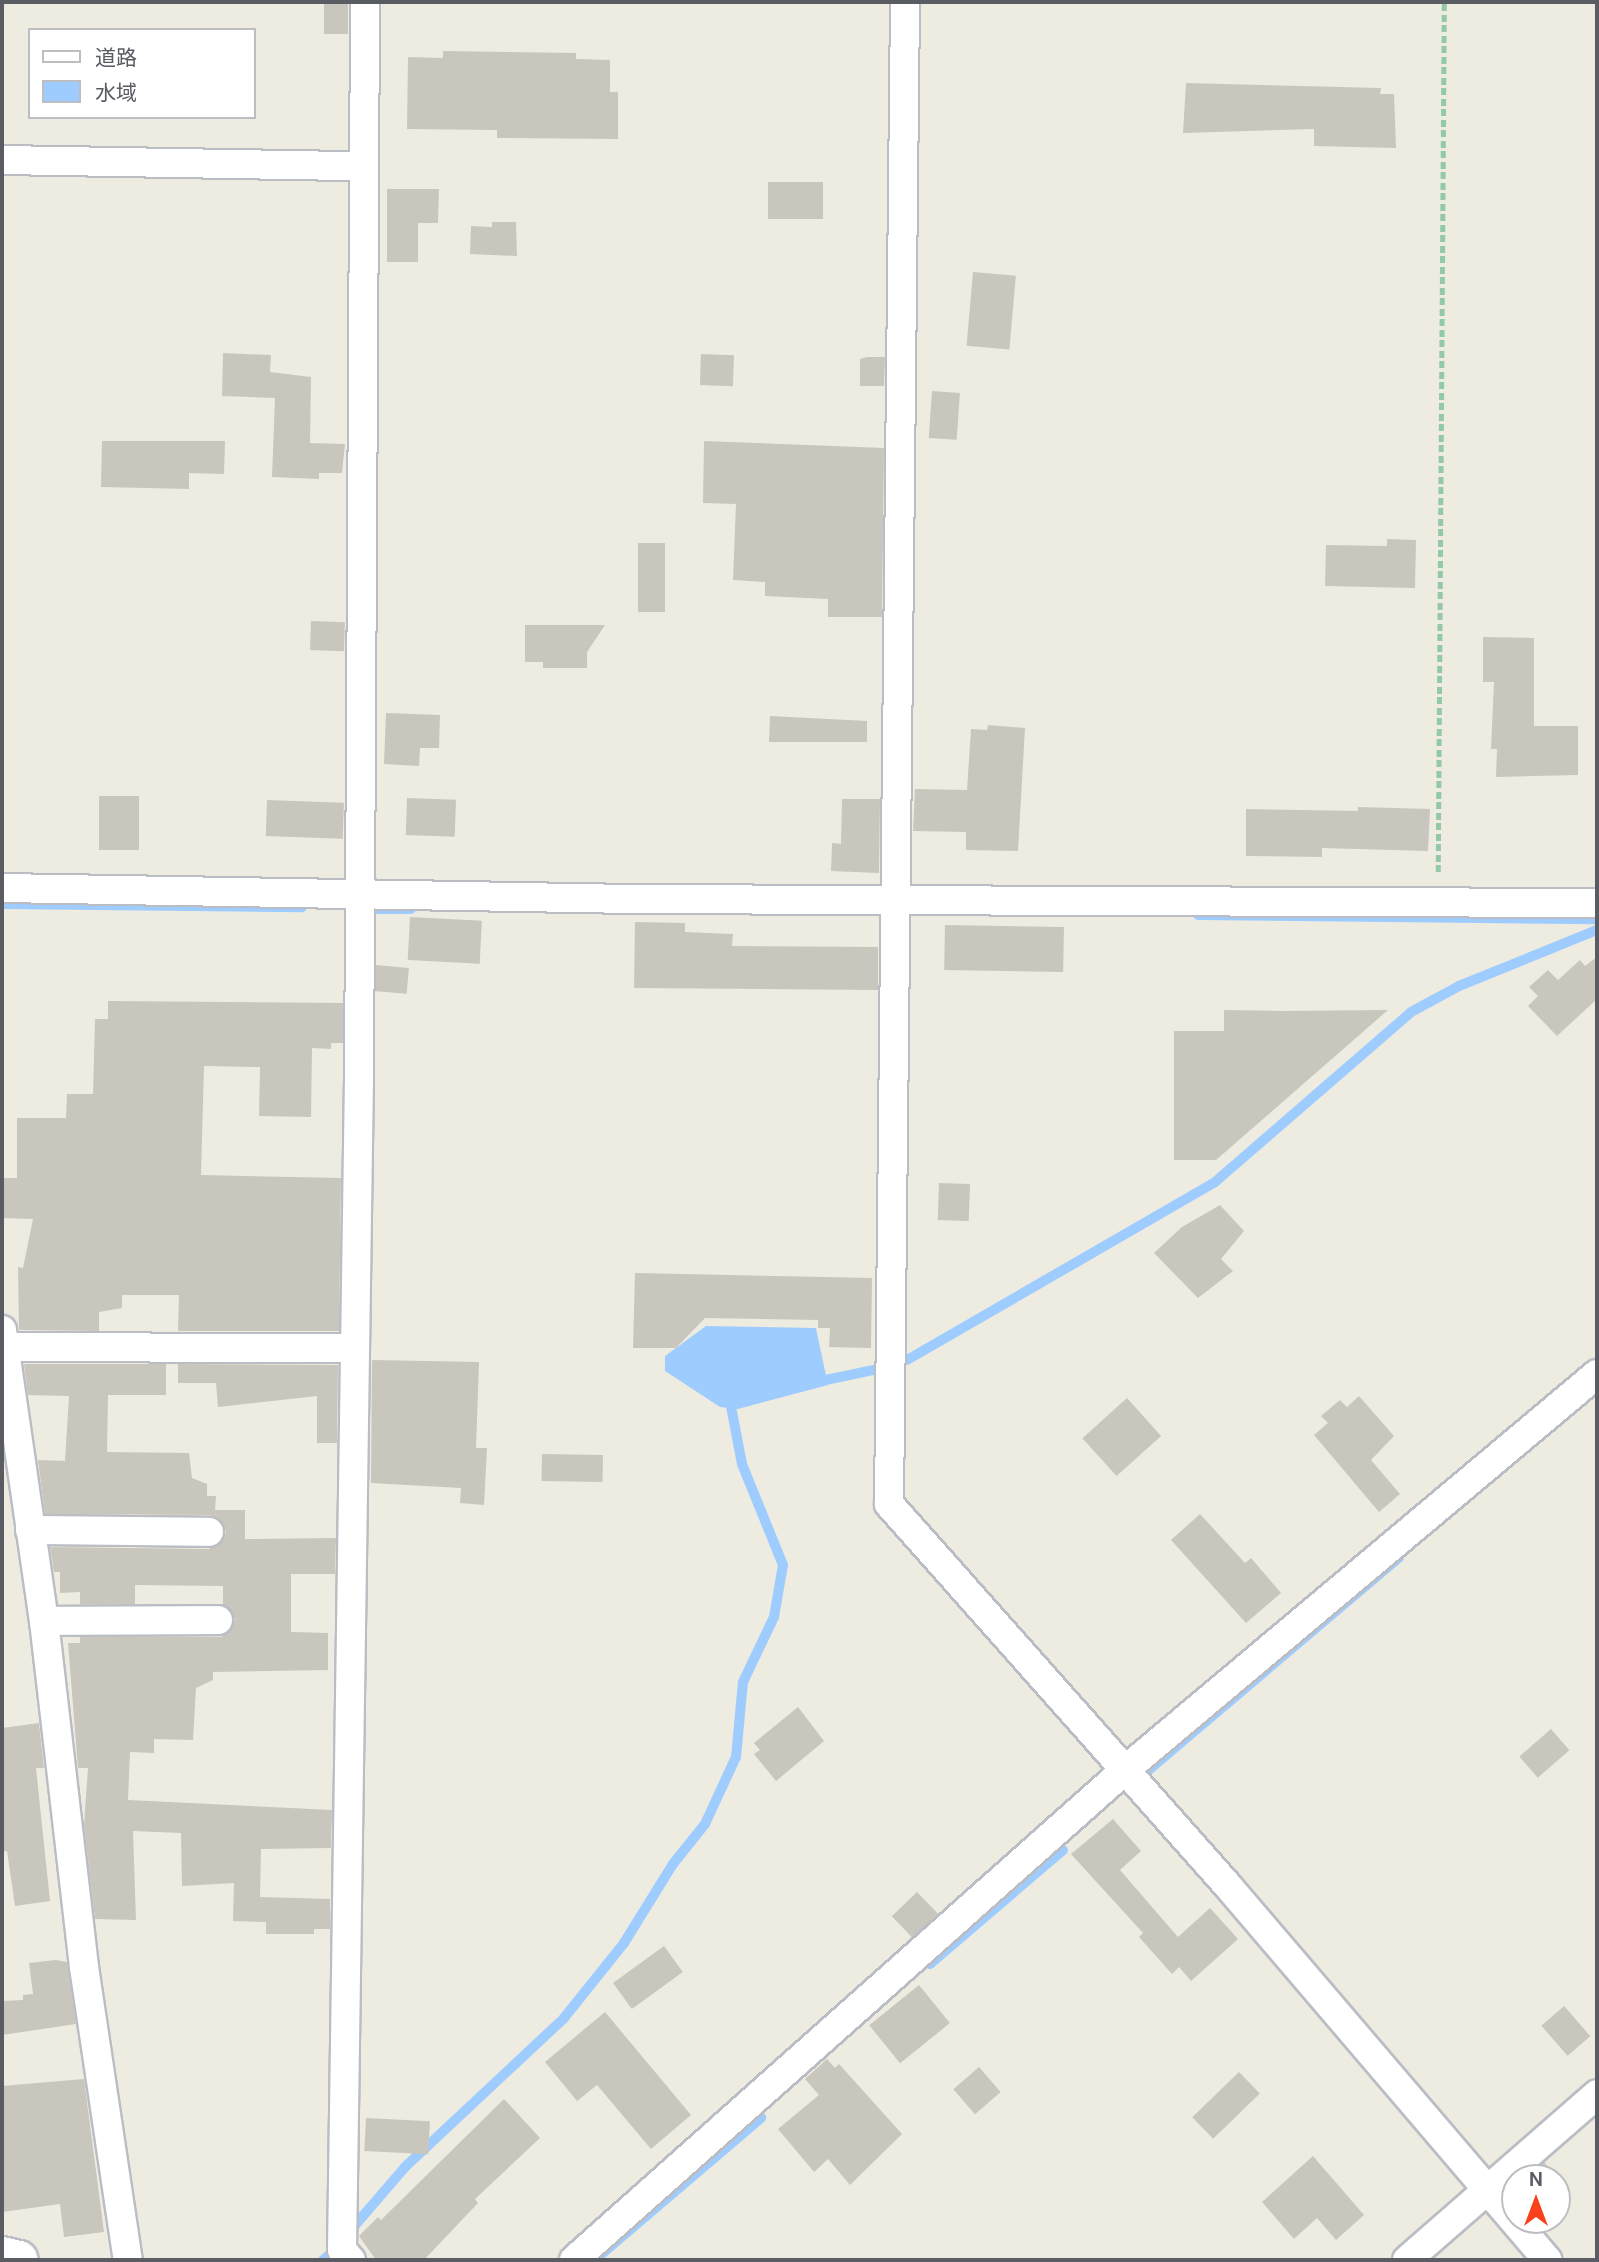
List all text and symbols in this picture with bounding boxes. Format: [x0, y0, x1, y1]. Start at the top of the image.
legend [28, 28, 256, 119]
text: 道路 [95, 44, 137, 72]
text: 水域 [95, 79, 137, 107]
north arrow [1501, 2164, 1571, 2234]
text: N [1529, 2167, 1543, 2192]

